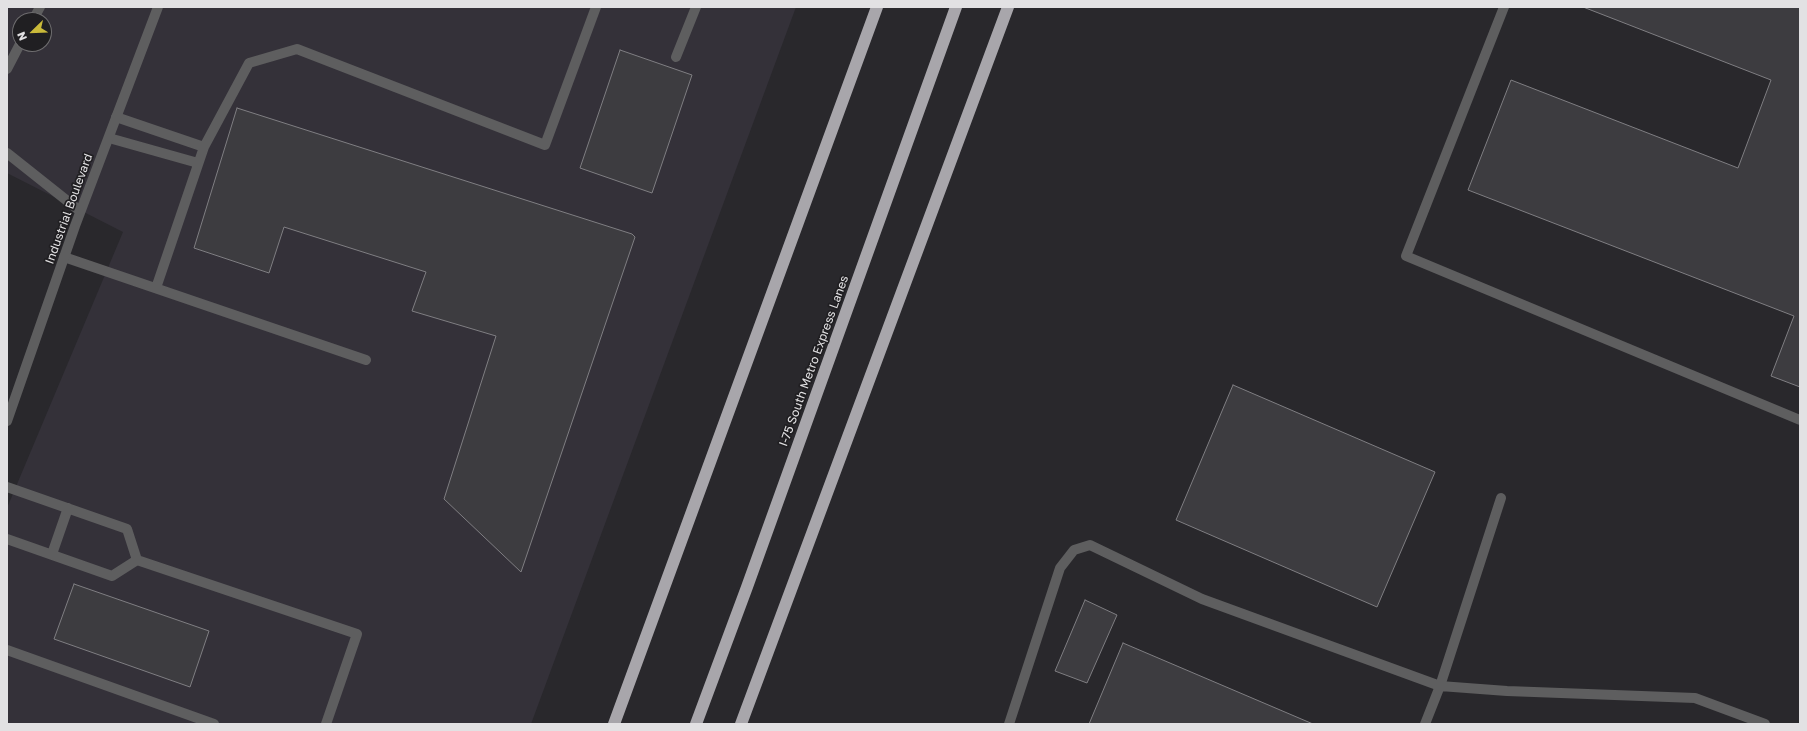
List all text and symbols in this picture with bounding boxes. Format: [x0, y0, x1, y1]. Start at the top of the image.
north arrow [12, 12, 52, 52]
text: N [14, 30, 29, 43]
street label: Industrial Boulevard [42, 152, 96, 266]
street label: I-75 South Metro Express Lanes [776, 273, 852, 449]

